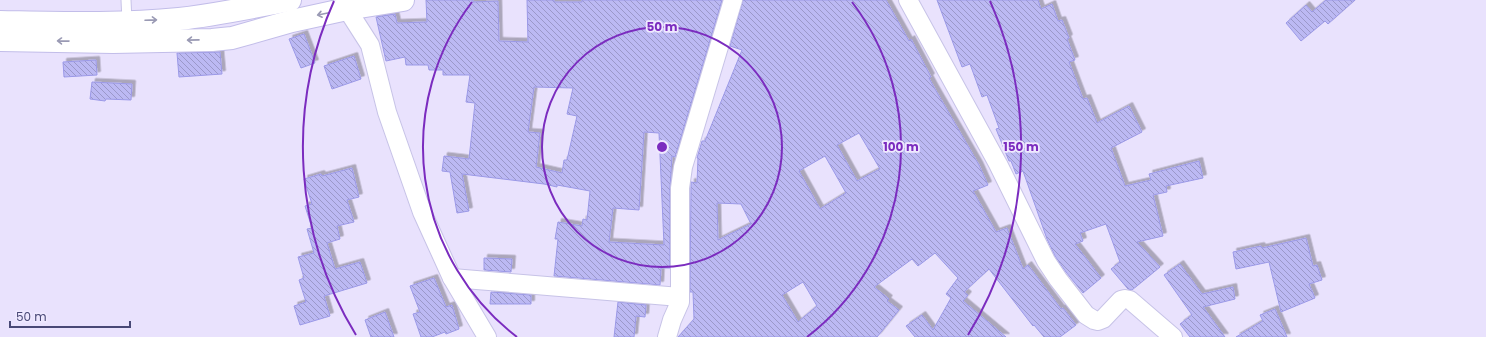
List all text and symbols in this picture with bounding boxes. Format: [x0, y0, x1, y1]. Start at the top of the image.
one-way arrow [317, 11, 330, 19]
one-way arrow [144, 17, 157, 24]
text: 50 m [647, 18, 678, 35]
one-way arrow [187, 36, 200, 44]
one-way arrow [57, 37, 70, 45]
text: 100 m [883, 138, 919, 155]
text: 150 m [1003, 138, 1039, 155]
centre of rings [655, 140, 669, 154]
scale bar [10, 303, 130, 329]
text: 50 m [16, 308, 47, 325]

